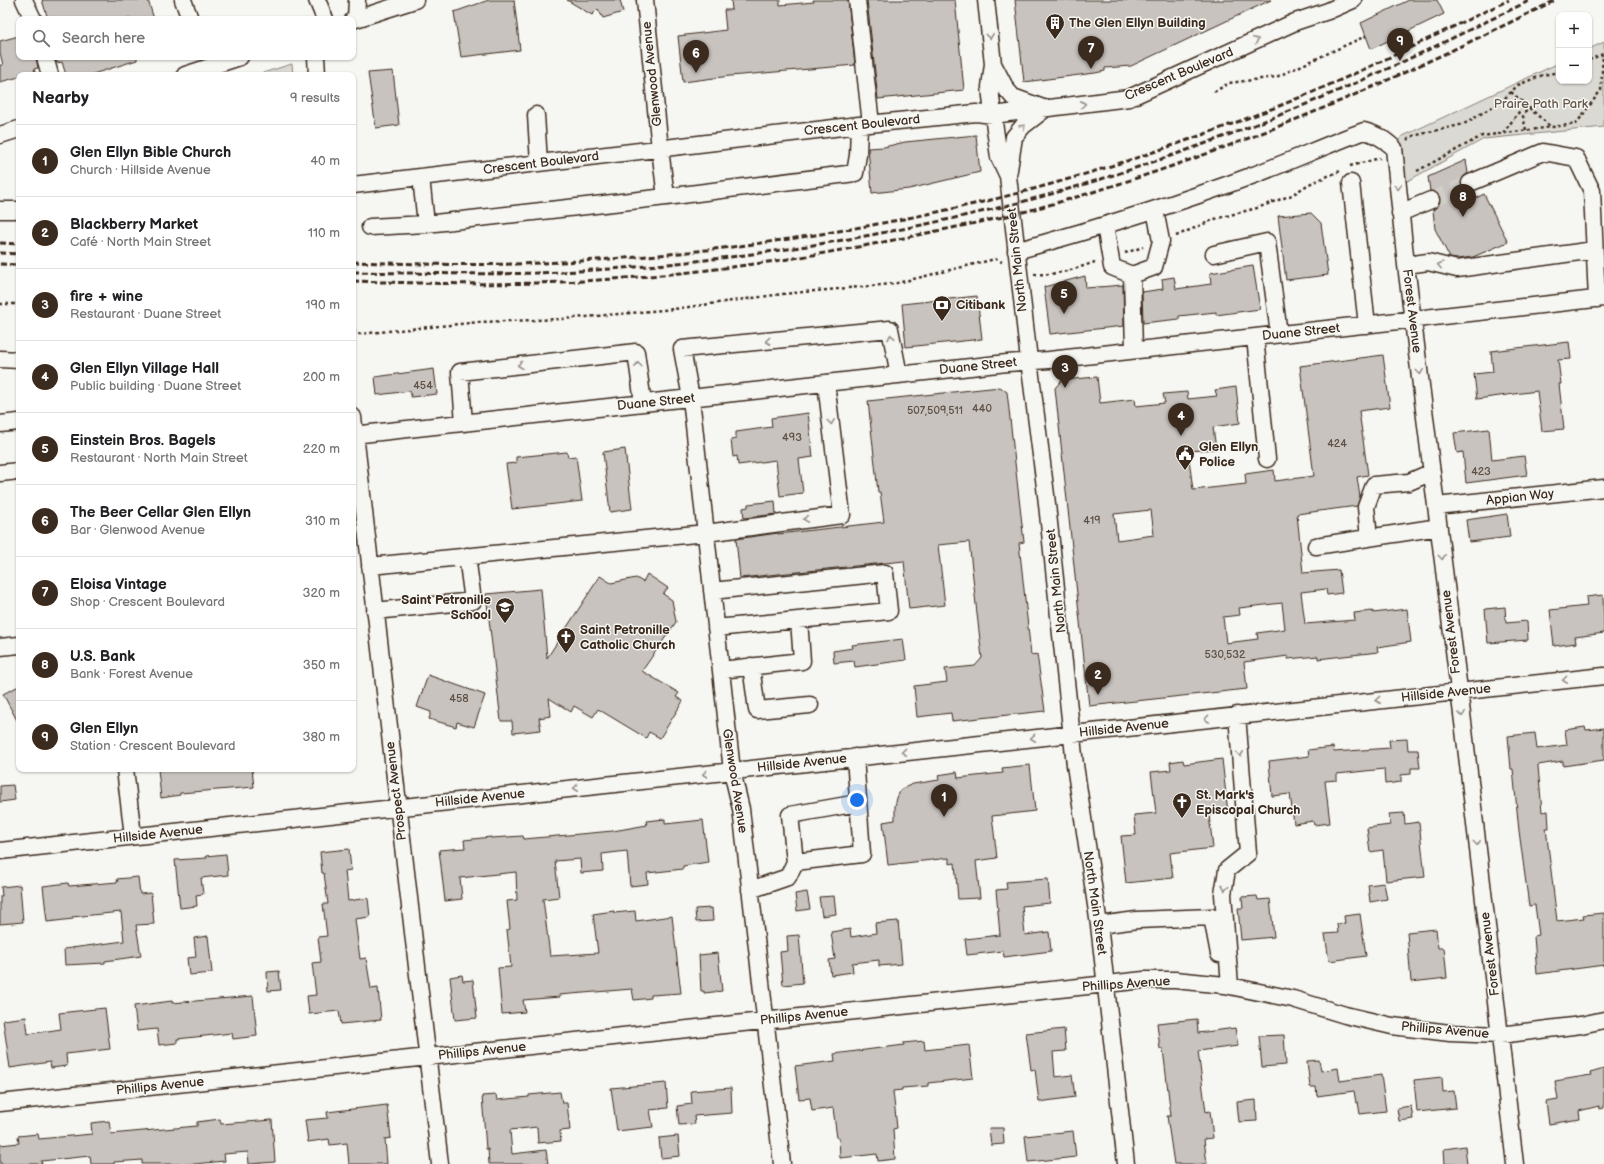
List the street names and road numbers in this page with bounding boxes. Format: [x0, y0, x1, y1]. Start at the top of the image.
street label: Glenwood Avenue [639, 20, 665, 127]
street label: Crescent Boulevard [1122, 44, 1236, 104]
street label: Crescent Boulevard [803, 111, 921, 139]
street label: Crescent Boulevard [482, 148, 600, 178]
street label: North Main Street [1004, 207, 1030, 313]
street label: Forest Avenue [1399, 268, 1425, 354]
street label: Duane Street [1261, 320, 1341, 344]
street label: Duane Street [938, 354, 1018, 378]
street label: Duane Street [616, 390, 696, 414]
street label: Appian Way [1485, 485, 1555, 509]
street label: North Main Street [1043, 528, 1069, 634]
street label: Forest Avenue [1438, 589, 1464, 675]
street label: Hillside Avenue [1400, 680, 1492, 706]
street label: Hillside Avenue [1078, 715, 1170, 741]
street label: Glenwood Avenue [719, 728, 751, 835]
street label: Prospect Avenue [382, 740, 410, 841]
street label: Hillside Avenue [756, 750, 848, 776]
street label: Hillside Avenue [434, 785, 526, 811]
street label: Hillside Avenue [112, 821, 204, 847]
street label: North Main Street [1080, 850, 1110, 956]
street label: Forest Avenue [1477, 911, 1503, 997]
street label: Phillips Avenue [1081, 973, 1171, 995]
street label: Phillips Avenue [759, 1003, 849, 1029]
street label: Phillips Avenue [1400, 1018, 1490, 1042]
street label: Phillips Avenue [437, 1038, 527, 1064]
street label: Phillips Avenue [115, 1073, 205, 1099]

